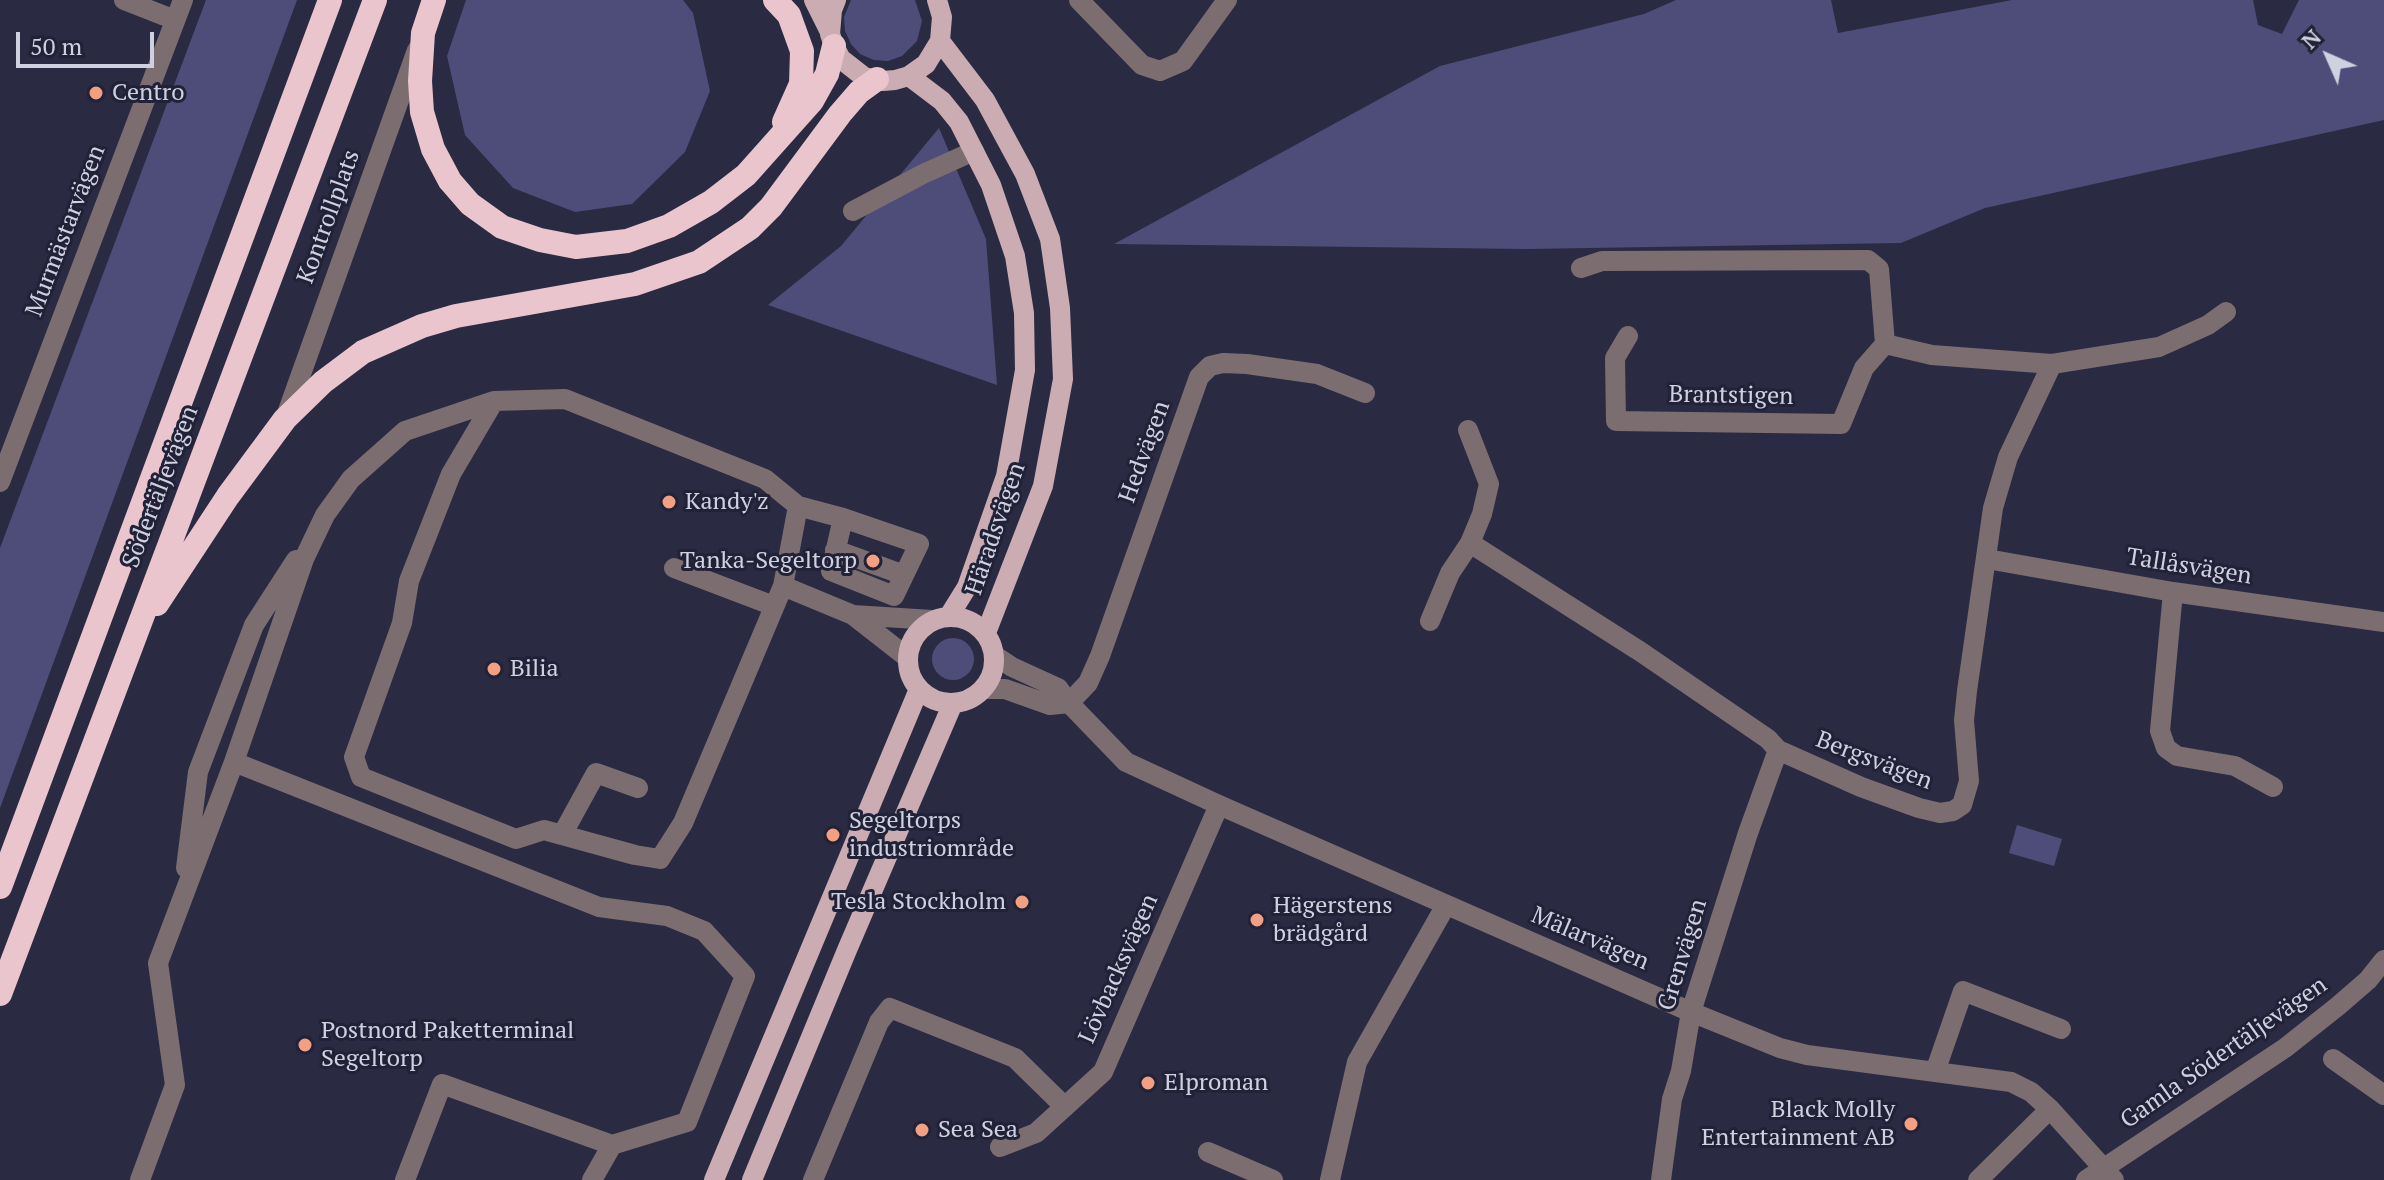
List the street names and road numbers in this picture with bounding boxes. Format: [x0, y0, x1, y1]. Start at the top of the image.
street label: Murmästarvägen [20, 141, 112, 321]
street label: Kontrollplats [292, 146, 366, 288]
street label: Brantstigen [1668, 381, 1794, 411]
street label: Hedvägen [1113, 397, 1177, 507]
street label: Södertäljevägen [117, 402, 205, 572]
street label: Häradsvägen [960, 459, 1032, 599]
street label: Tallåsvägen [2124, 543, 2254, 591]
street label: Bergsvägen [1812, 726, 1936, 796]
street label: Lövbacksvägen [1073, 890, 1165, 1048]
street label: Grenvägen [1652, 896, 1714, 1014]
street label: Mälarvägen [1527, 901, 1653, 977]
street label: Gamla Södertäljevägen [2115, 971, 2333, 1135]

